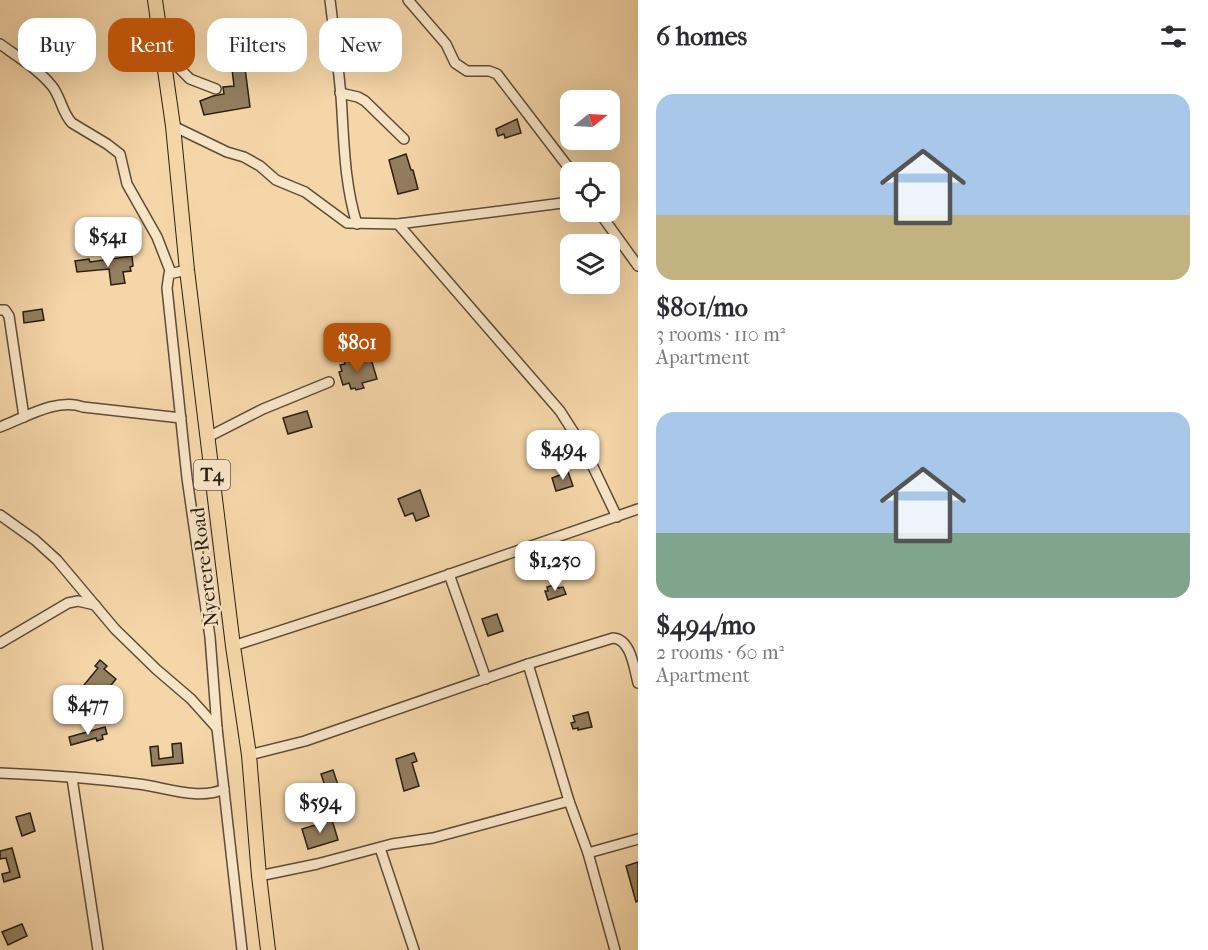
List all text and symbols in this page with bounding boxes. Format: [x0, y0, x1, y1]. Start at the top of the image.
chip: Buy [18, 18, 96, 72]
chip: Rent [108, 18, 195, 72]
chip: Filters [207, 18, 307, 72]
chip: New [319, 18, 402, 72]
icon: filters [1157, 20, 1190, 53]
text: 6 homes [656, 21, 747, 52]
north arrow [560, 90, 620, 150]
map controls [560, 90, 620, 294]
icon: home [869, 133, 977, 241]
button: locate [560, 162, 620, 222]
pin: $541 [72, 217, 144, 268]
text: $541 [89, 225, 127, 248]
button: layers [560, 234, 620, 294]
text: $801/mo [656, 292, 748, 323]
pin: $801 [321, 323, 393, 374]
text: 3 rooms · 110 m² [656, 323, 785, 346]
text: $801 [337, 331, 377, 354]
text: Apartment [656, 346, 750, 369]
pin: $494 [527, 430, 599, 481]
text: $494 [541, 438, 585, 461]
icon: home [869, 451, 977, 559]
road number: T4 [194, 460, 230, 490]
street label: Nyerere Road [186, 505, 223, 628]
pin: $1,250 [506, 541, 604, 592]
text: $1,250 [529, 549, 581, 572]
text: $494/mo [656, 610, 755, 641]
text: 2 rooms · 60 m² [656, 641, 784, 664]
text: Apartment [656, 664, 750, 687]
pin: $477 [52, 685, 124, 736]
text: $477 [67, 693, 109, 716]
pin: $594 [284, 783, 356, 834]
text: $594 [299, 791, 341, 814]

